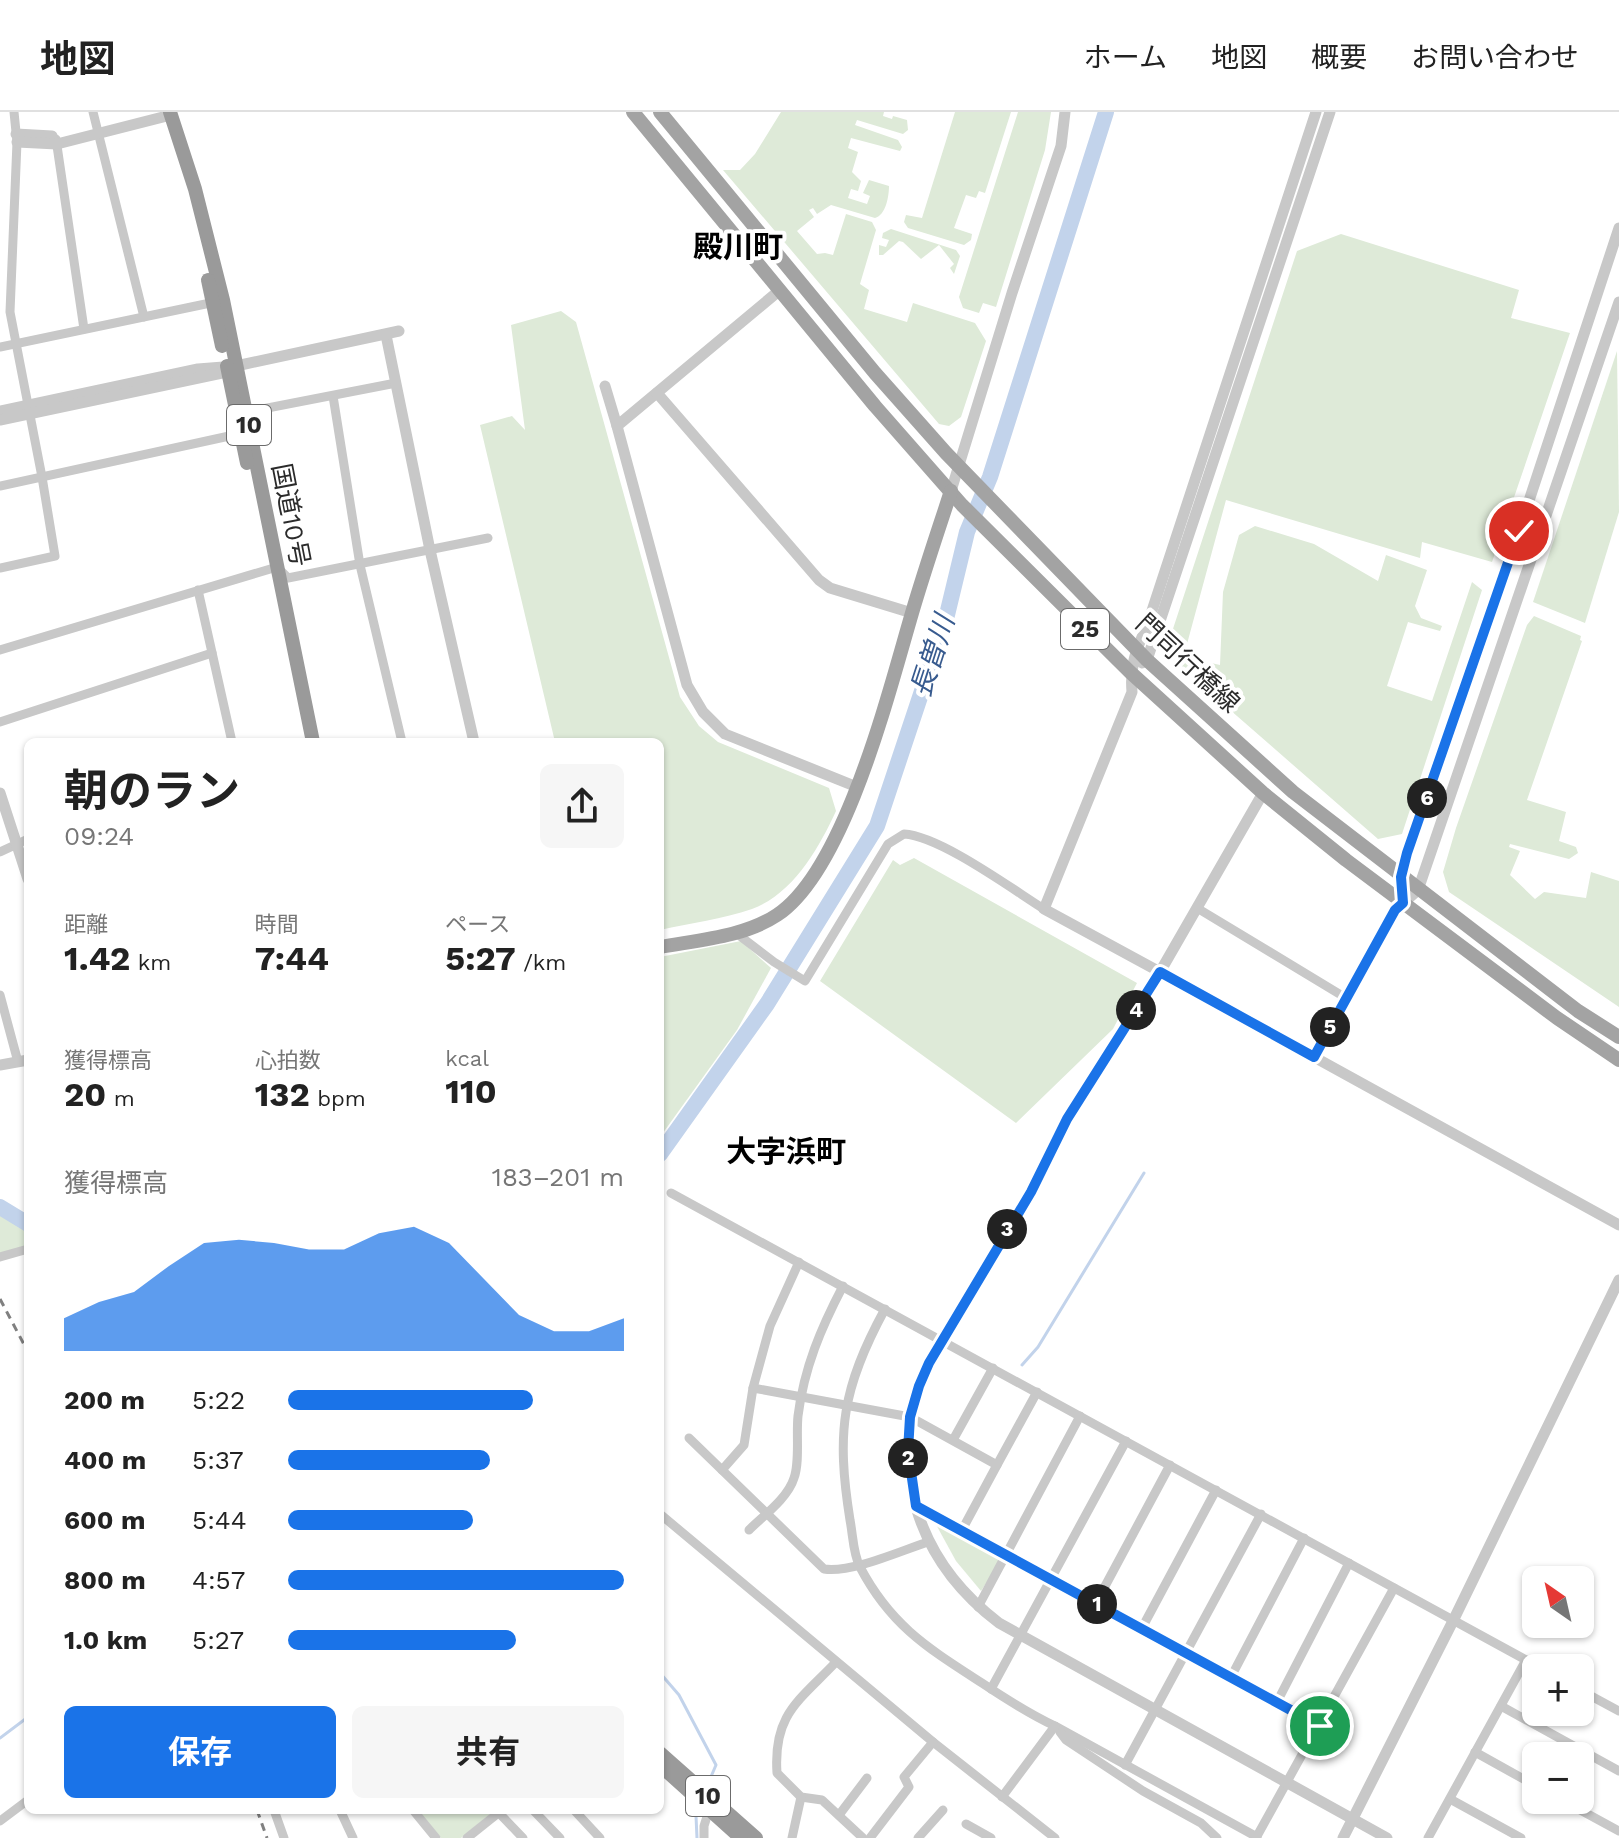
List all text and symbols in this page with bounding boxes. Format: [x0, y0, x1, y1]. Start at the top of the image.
text: 地図 [40, 37, 116, 81]
text: ホーム [1084, 41, 1167, 74]
text: 地図 [1211, 41, 1267, 74]
text: 概要 [1311, 41, 1367, 74]
text: お問い合わせ [1411, 41, 1579, 74]
district label: 殿川町 [693, 229, 783, 264]
road number: 10 [227, 405, 271, 445]
street label: 国道10号 [266, 461, 316, 569]
pin [1485, 497, 1553, 565]
icon: check [1497, 509, 1541, 553]
water label: 長曽川 [904, 608, 962, 701]
street label: 門司行橋線 [1130, 608, 1246, 718]
road number: 25 [1061, 609, 1109, 649]
button: share [540, 764, 624, 848]
text: 朝のラン [64, 765, 240, 817]
pin: 6 [1407, 778, 1447, 818]
text: 6 [1420, 785, 1434, 810]
text: 09:24 [64, 821, 134, 851]
text: 距離 [64, 912, 108, 937]
text: 時間 [255, 912, 299, 937]
text: ペース [445, 912, 510, 937]
text: 1.42 [64, 938, 130, 978]
text: 7:44 [255, 938, 329, 978]
text: 5:27 [445, 938, 516, 978]
text: km [130, 950, 171, 975]
text: /km [516, 950, 566, 975]
pin: 4 [1116, 990, 1156, 1030]
text: 4 [1129, 997, 1143, 1022]
pin: 5 [1310, 1007, 1350, 1047]
text: 5 [1324, 1014, 1336, 1039]
text: kcal [445, 1046, 489, 1071]
text: 獲得標高 [64, 1048, 152, 1073]
text: 心拍数 [255, 1048, 321, 1073]
text: 110 [445, 1071, 497, 1111]
text: 20 [64, 1074, 106, 1114]
text: 132 [255, 1074, 310, 1114]
text: m [106, 1086, 135, 1111]
text: bpm [310, 1086, 366, 1111]
district label: 大字浜町 [726, 1134, 846, 1169]
text: 183–201 m [492, 1162, 624, 1192]
text: 獲得標高 [64, 1168, 168, 1198]
pin: 3 [987, 1209, 1027, 1249]
text: 3 [1000, 1216, 1014, 1241]
text: 200 m [64, 1385, 145, 1415]
text: 5:22 [192, 1385, 245, 1415]
pin: 2 [888, 1438, 928, 1478]
text: 400 m [64, 1445, 146, 1475]
text: 5:37 [192, 1445, 244, 1475]
text: 2 [901, 1445, 915, 1470]
text: 600 m [64, 1505, 145, 1535]
text: 5:44 [192, 1505, 247, 1535]
text: 800 m [64, 1565, 146, 1595]
text: 4:57 [192, 1565, 245, 1595]
north arrow [1522, 1566, 1594, 1638]
map controls [1522, 1566, 1594, 1814]
pin: 1 [1077, 1584, 1117, 1624]
text: 1 [1092, 1591, 1102, 1616]
text: 1.0 km [64, 1625, 147, 1655]
text: 5:27 [192, 1625, 244, 1655]
button: + [1522, 1654, 1594, 1726]
pin [1286, 1692, 1354, 1760]
icon: arrive [1298, 1704, 1342, 1748]
button: 保存 [64, 1706, 336, 1798]
button: 共有 [352, 1706, 624, 1798]
button: − [1522, 1742, 1594, 1814]
road number: 10 [686, 1776, 730, 1816]

